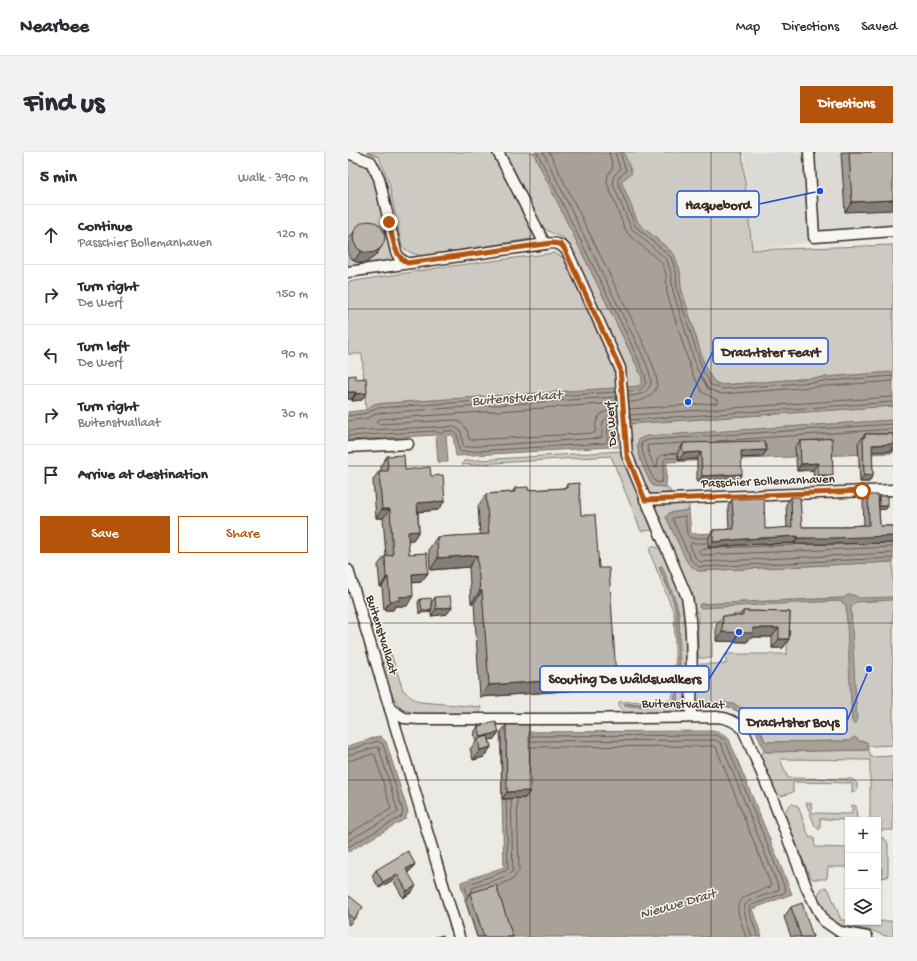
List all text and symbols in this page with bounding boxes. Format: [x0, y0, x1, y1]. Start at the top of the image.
text: Nearbee [20, 16, 89, 39]
text: Map [736, 19, 760, 36]
text: Directions [782, 19, 839, 36]
text: Saved [861, 19, 897, 36]
button: Directions [800, 86, 893, 123]
text: Find us [24, 88, 104, 121]
text: 5 min [40, 168, 77, 188]
text: Walk · 390 m [238, 171, 308, 186]
callout: Haquebord [677, 191, 759, 217]
text: Haquebord [685, 198, 753, 215]
route end [380, 213, 398, 231]
text: Continue [78, 218, 132, 236]
icon: ahead [40, 224, 62, 246]
text: 120 m [277, 227, 308, 242]
text: Passchier Bollemanhaven [78, 236, 212, 251]
text: Turn right [78, 278, 138, 296]
icon: right [40, 284, 62, 306]
text: 150 m [276, 287, 308, 302]
text: De Werf [78, 296, 123, 311]
text: Turn left [78, 338, 129, 356]
callout: Drachtster Feart [713, 338, 828, 364]
icon: left [40, 344, 62, 366]
text: Drachtster Feart [719, 345, 822, 362]
text: 90 m [282, 347, 308, 362]
text: De Werf [78, 356, 123, 371]
water label: Buitenstverlaat [472, 387, 565, 411]
text: Turn right [78, 398, 138, 416]
street label: De Werf [603, 400, 621, 448]
icon: right [40, 404, 62, 426]
text: 30 m [282, 407, 308, 422]
text: Buitenstvallaat [78, 416, 160, 431]
icon: arrive [40, 464, 62, 486]
text: Arrive at destination [78, 466, 208, 484]
street label: Passchier Bollemanhaven [700, 472, 836, 492]
route start [853, 482, 871, 500]
button: Save [40, 516, 170, 553]
button: Share [178, 516, 308, 553]
street label: Buitenstvallaat [362, 593, 401, 678]
callout: Scouting De Wâldswalkers [540, 666, 709, 692]
text: Scouting De Wâldswalkers [549, 672, 702, 689]
street label: Buitenstvallaat [641, 697, 726, 713]
callout: Drachtster Boys [739, 708, 847, 734]
text: Drachtster Boys [745, 715, 840, 732]
map controls [845, 817, 881, 925]
button: + [845, 817, 881, 853]
button: − [845, 853, 881, 889]
water label: Nieuwe Drait [638, 885, 720, 924]
button: layers [845, 889, 881, 925]

